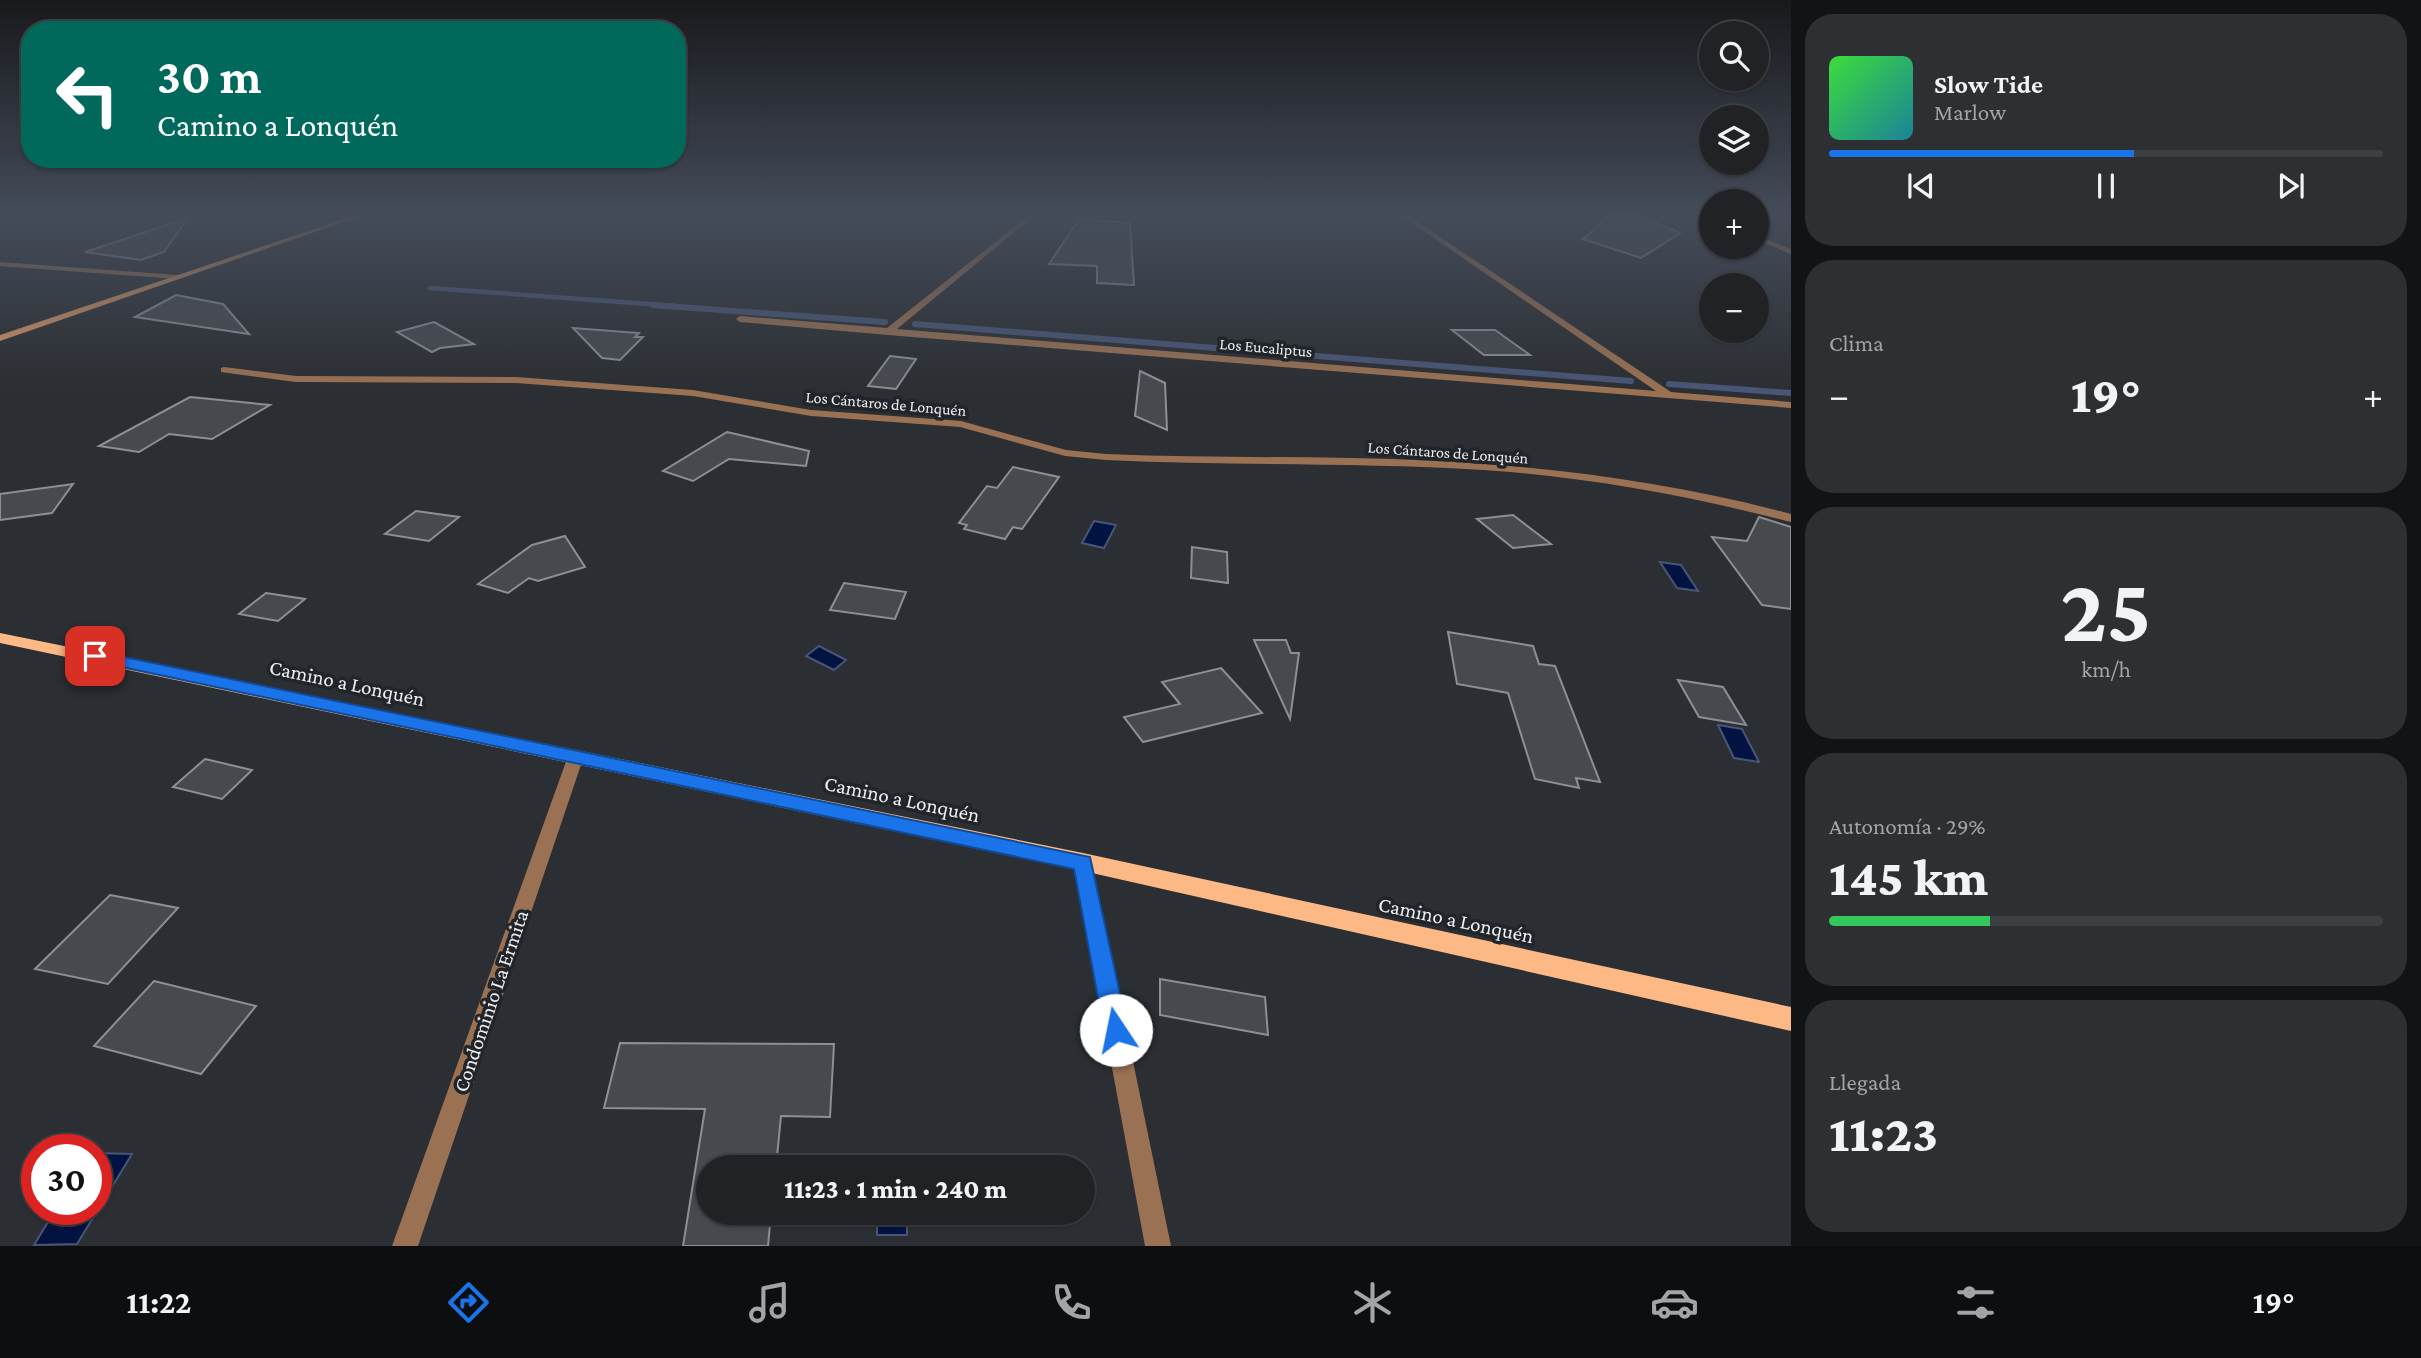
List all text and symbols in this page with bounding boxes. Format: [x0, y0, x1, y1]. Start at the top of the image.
map controls [1699, 21, 1769, 343]
button: search [1699, 21, 1769, 91]
icon: left [42, 49, 133, 140]
text: 30 m [157, 49, 262, 104]
text: Slow Tide [1934, 70, 2043, 99]
text: Marlow [1934, 99, 2006, 125]
button: layers [1699, 105, 1769, 175]
text: Camino a Lonquén [157, 107, 398, 143]
icon: previous [1902, 167, 1940, 205]
icon: pause [2087, 167, 2125, 205]
icon: next [2272, 167, 2310, 205]
button: + [1699, 189, 1769, 259]
button: − [1699, 273, 1769, 343]
text: Clima [1829, 330, 1884, 356]
street label: Los Eucaliptus [1219, 335, 1313, 361]
text: 19° [2071, 365, 2141, 423]
text: − [1829, 374, 1849, 416]
text: + [2363, 374, 2383, 416]
street label: Los Cántaros de Lonquén [805, 388, 967, 420]
street label: Los Cántaros de Lonquén [1367, 438, 1529, 468]
text: 25 [2061, 559, 2152, 661]
pin [65, 626, 125, 686]
icon: arrive [76, 637, 114, 675]
street label: Camino a Lonquén [267, 655, 427, 711]
text: km/h [2081, 656, 2131, 682]
street label: Camino a Lonquén [822, 771, 982, 827]
text: Autonomía · 29% [1829, 813, 1986, 839]
text: 145 km [1829, 848, 1988, 906]
street label: Camino a Lonquén [1376, 892, 1536, 948]
street label: Condominio La Ermita [449, 907, 534, 1095]
position arrow [1079, 993, 1153, 1067]
text: Llegada [1829, 1069, 1901, 1095]
text: 11:23 [1829, 1104, 1938, 1162]
speed limit sign: 30 [21, 1134, 112, 1225]
text: 11:23 · 1 min · 240 m [784, 1175, 1007, 1204]
icon: directions [444, 1278, 493, 1327]
icon: music [745, 1278, 794, 1327]
icon: phone [1047, 1278, 1096, 1327]
icon: climate [1348, 1278, 1397, 1327]
icon: car [1650, 1278, 1699, 1327]
icon: filters [1951, 1278, 2000, 1327]
text: 11:22 [126, 1284, 191, 1320]
text: 19° [2253, 1284, 2295, 1320]

